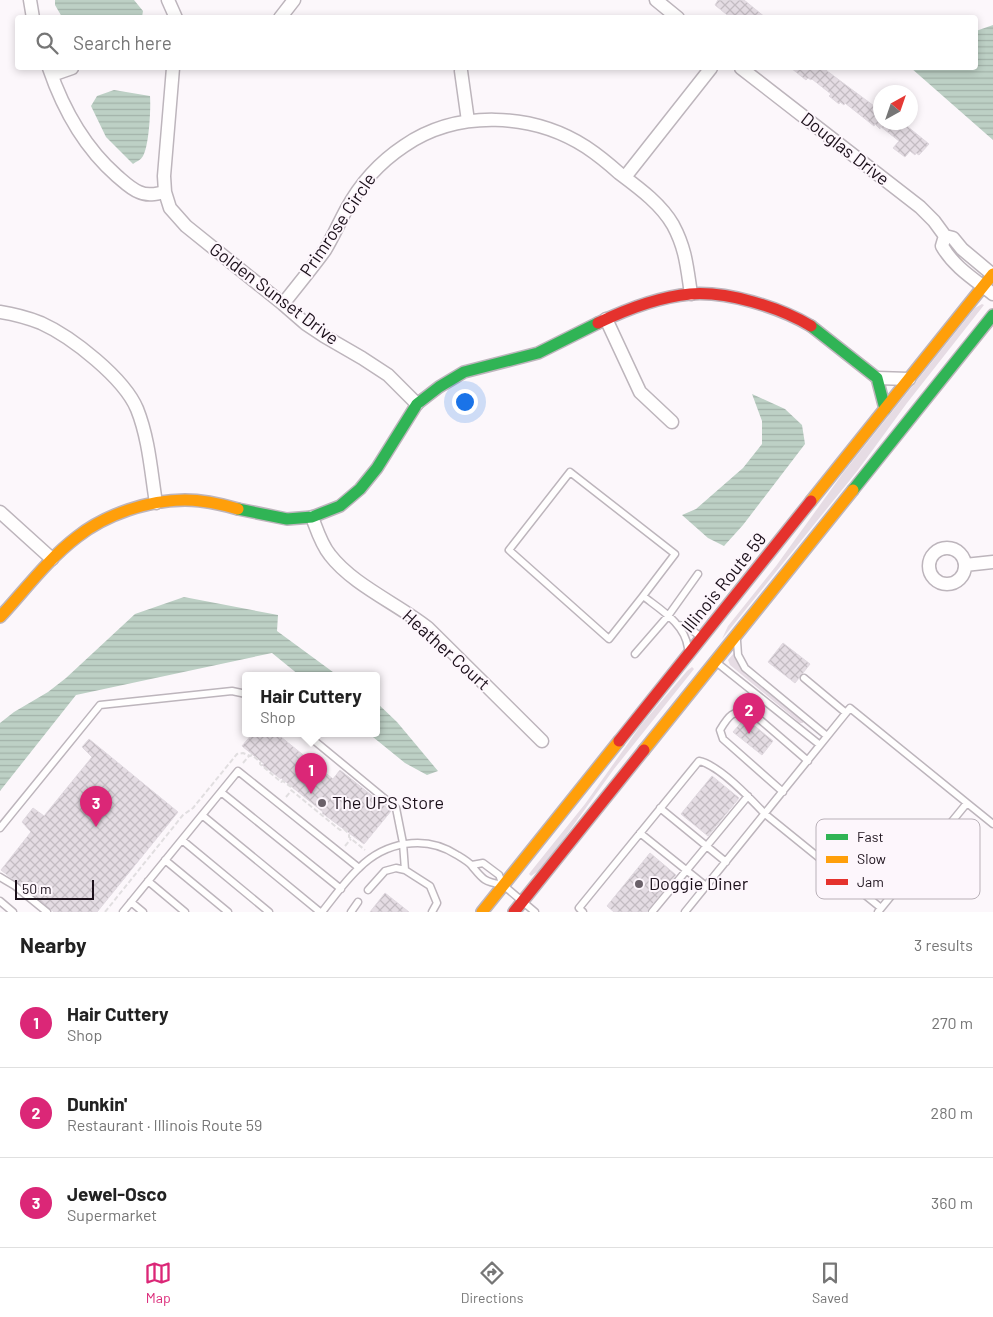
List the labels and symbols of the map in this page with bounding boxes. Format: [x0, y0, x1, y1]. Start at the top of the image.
north arrow [873, 85, 918, 130]
street label: Douglas Drive [797, 107, 894, 189]
street label: Primrose Circle [295, 169, 380, 280]
street label: Golden Sunset Drive [206, 237, 343, 349]
your location [452, 389, 478, 415]
street label: Illinois Route 59 [676, 528, 770, 637]
street label: Heather Court [398, 604, 495, 694]
pin: 2 [733, 693, 765, 734]
pin: 1 [295, 753, 327, 794]
pin: 3 [80, 786, 112, 827]
place label: The UPS Store [332, 791, 444, 813]
marker: The UPS Store [316, 797, 328, 809]
legend [816, 819, 980, 899]
text: Fast [857, 828, 883, 845]
text: Slow [857, 850, 886, 867]
place label: Doggie Diner [649, 872, 749, 894]
text: Jam [857, 873, 884, 890]
scale bar [15, 877, 94, 900]
marker: Doggie Diner [633, 878, 645, 890]

